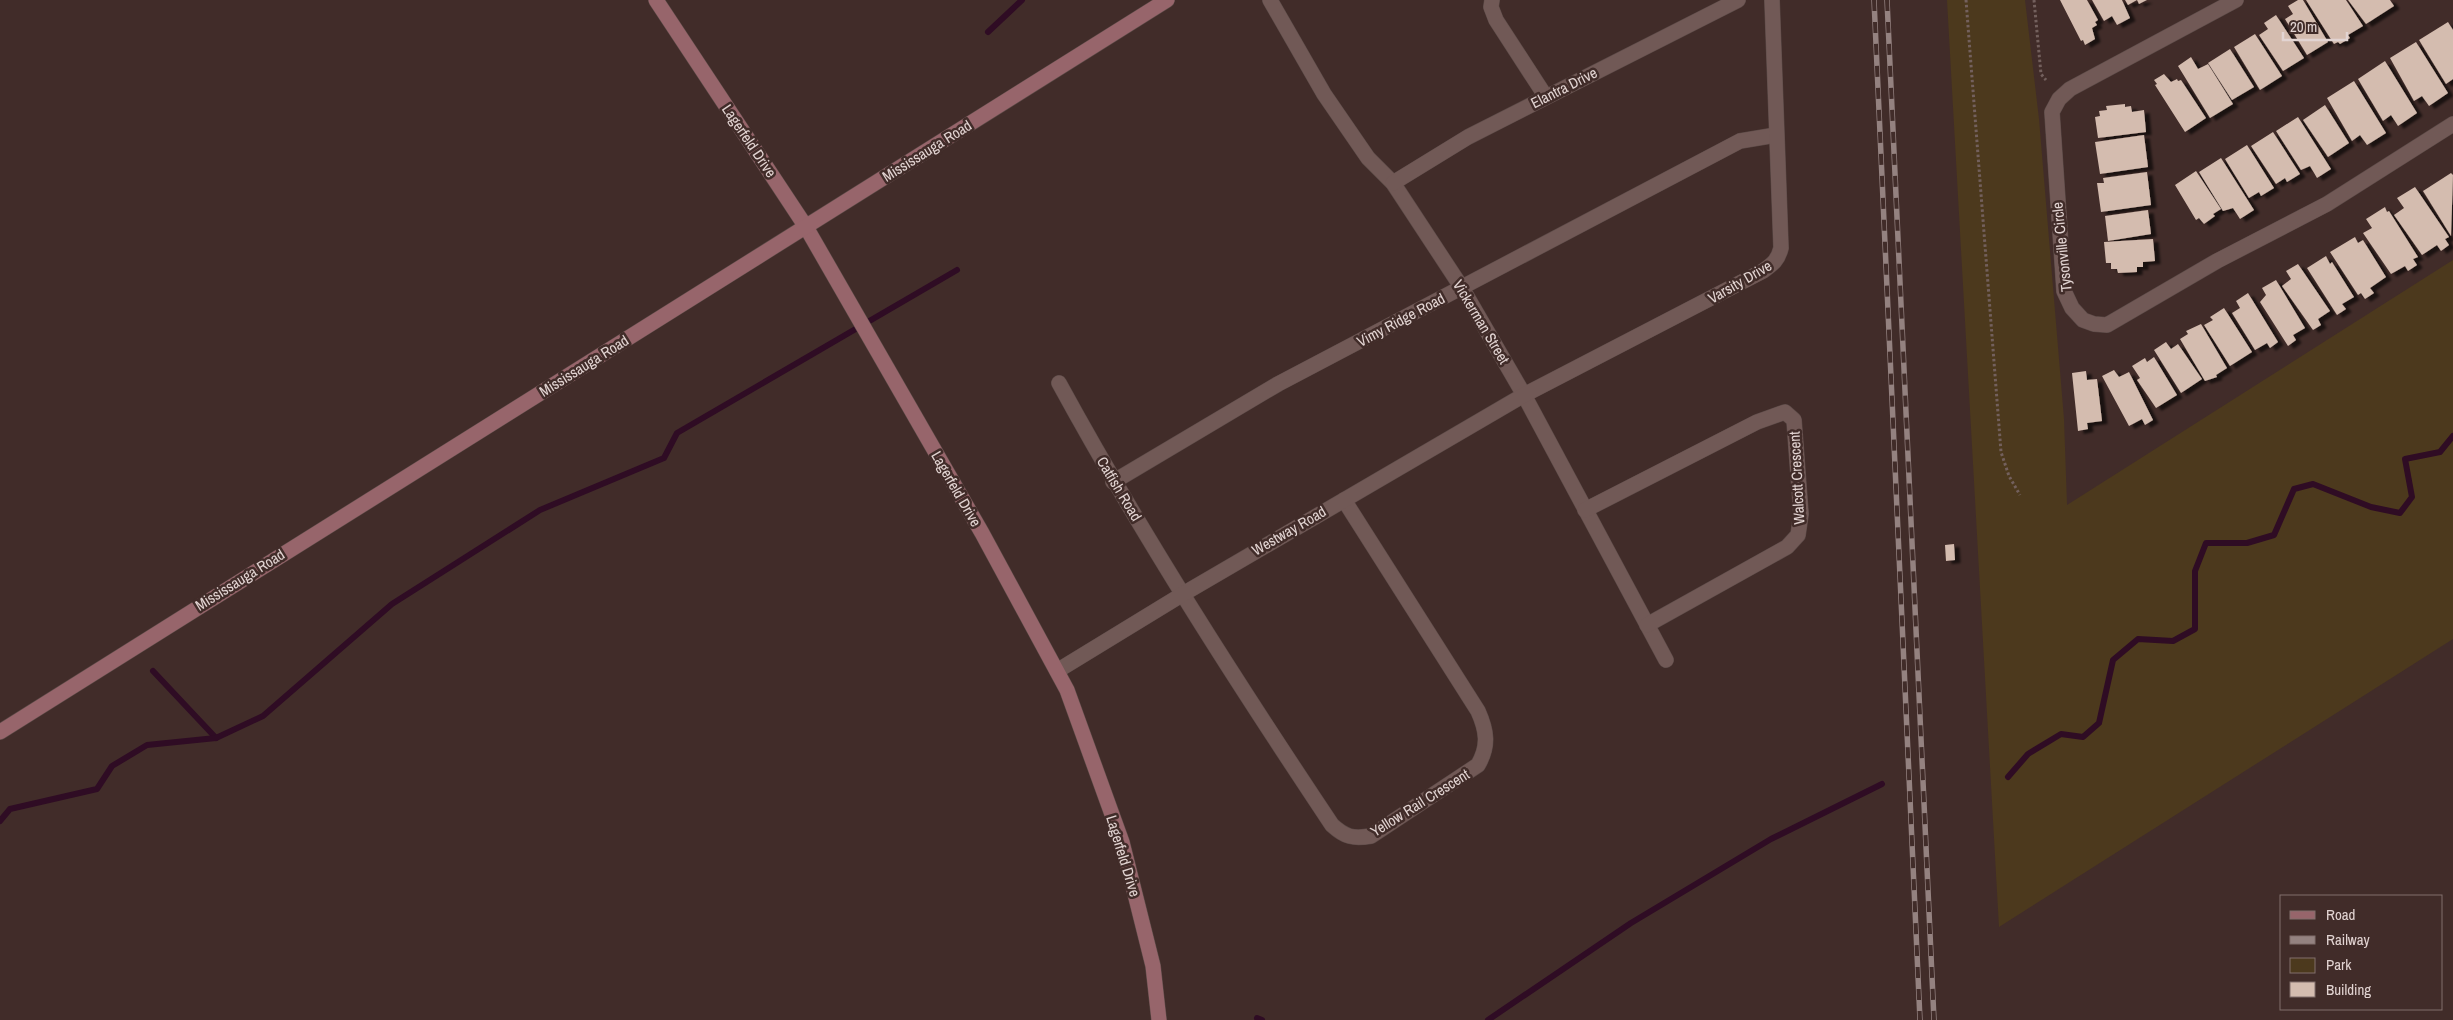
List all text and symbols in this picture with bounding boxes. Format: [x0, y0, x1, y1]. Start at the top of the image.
scale bar [2283, 10, 2347, 42]
text: 20 m [2290, 16, 2317, 37]
street label: Elantra Drive [1527, 62, 1601, 113]
street label: Lagerfeld Drive [717, 100, 782, 182]
street label: Mississauga Road [878, 115, 975, 186]
street label: Tysonville Circle [2046, 201, 2077, 293]
street label: Varsity Drive [1704, 255, 1776, 308]
street label: Vickerman Street [1448, 276, 1515, 368]
street label: Vimy Ridge Road [1353, 288, 1448, 352]
street label: Mississauga Road [535, 330, 632, 401]
street label: Walcott Crescent [1784, 430, 1809, 525]
street label: Lagerfeld Drive [926, 447, 987, 531]
street label: Catfish Road [1092, 453, 1147, 525]
street label: Westway Road [1248, 501, 1330, 560]
street label: Mississauga Road [191, 544, 288, 615]
street label: Yellow Rail Crescent [1366, 763, 1474, 841]
street label: Lagerfeld Drive [1101, 813, 1146, 899]
legend [2280, 895, 2443, 1010]
text: Road [2326, 904, 2355, 925]
text: Railway [2326, 929, 2371, 950]
text: Park [2326, 954, 2352, 975]
text: Building [2326, 979, 2371, 1000]

